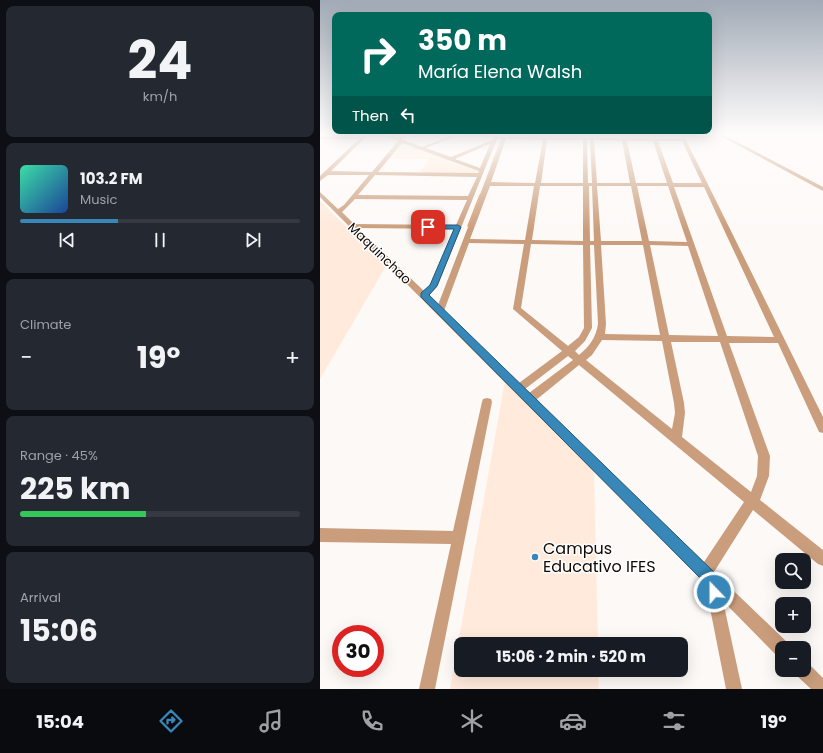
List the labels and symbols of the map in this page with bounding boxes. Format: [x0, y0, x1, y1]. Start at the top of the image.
pin [411, 210, 445, 244]
street label: Maquinchao [344, 218, 416, 289]
place label: Campus Educativo IFES [543, 537, 656, 578]
marker: Campus Educativo IFES [530, 552, 540, 562]
position arrow [693, 571, 735, 613]
speed limit sign: 30 [332, 625, 384, 677]

